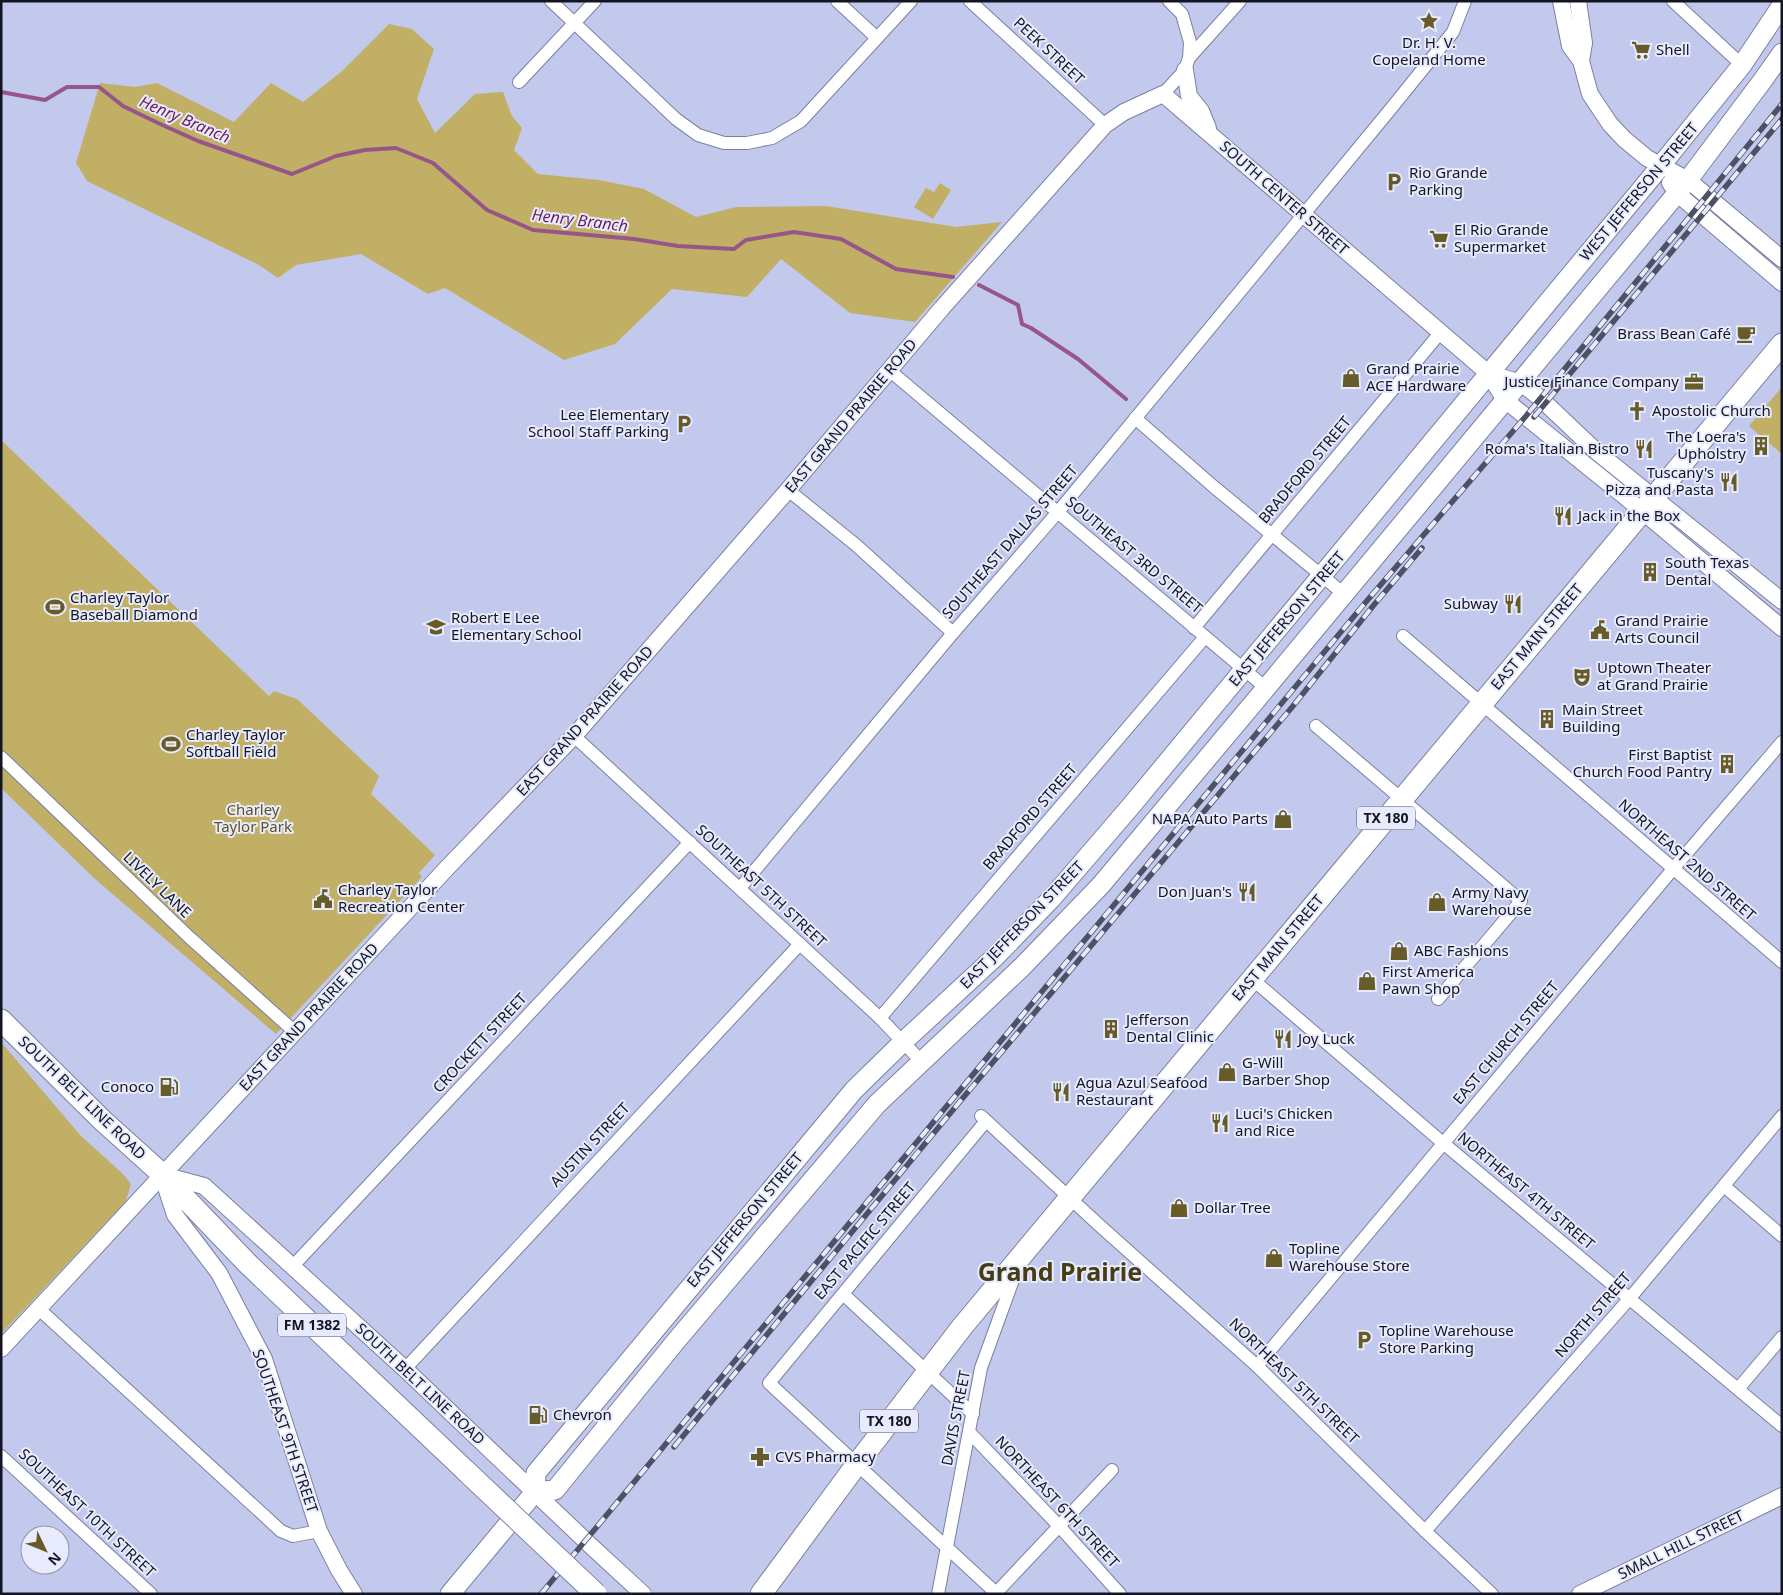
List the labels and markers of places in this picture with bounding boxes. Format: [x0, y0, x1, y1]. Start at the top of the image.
place icon: Dr. H. V. Copeland Home [1418, 10, 1440, 32]
place label: Dr. H. V. Copeland Home [1372, 32, 1486, 69]
supermarket icon: Shell [1630, 39, 1652, 61]
place label: Shell [1656, 39, 1690, 59]
place label: Rio Grande Parking [1409, 162, 1487, 199]
parking icon: Rio Grande Parking [1383, 171, 1405, 193]
place label: El Rio Grande Supermarket [1454, 219, 1548, 256]
supermarket icon: El Rio Grande Supermarket [1428, 228, 1450, 250]
place label: Brass Bean Café [1617, 323, 1731, 343]
cafe icon: Brass Bean Café [1735, 323, 1757, 345]
place label: Grand Prairie ACE Hardware [1366, 358, 1466, 395]
shop icon: Grand Prairie ACE Hardware [1340, 367, 1362, 389]
place label: Justice Finance Company [1502, 371, 1679, 391]
office icon: Justice Finance Company [1683, 371, 1705, 393]
church icon: Apostolic Church [1626, 400, 1648, 422]
place label: Apostolic Church [1652, 400, 1771, 420]
place label: Lee Elementary School Staff Parking [528, 404, 669, 441]
parking icon: Lee Elementary School Staff Parking [673, 413, 695, 435]
place label: The Loera's Upholstry [1666, 426, 1746, 463]
building icon: The Loera's Upholstry [1750, 435, 1772, 457]
place label: Roma's Italian Bistro [1485, 438, 1629, 458]
restaurant icon: Roma's Italian Bistro [1633, 438, 1655, 460]
place label: Tuscany's Pizza and Pasta [1605, 462, 1714, 499]
restaurant icon: Tuscany's Pizza and Pasta [1718, 471, 1740, 493]
restaurant icon: Jack in the Box [1552, 505, 1574, 527]
place label: Jack in the Box [1576, 505, 1680, 525]
place label: South Texas Dental [1665, 552, 1749, 589]
building icon: South Texas Dental [1639, 561, 1661, 583]
place label: Charley Taylor Baseball Diamond [70, 587, 198, 624]
place label: Subway [1444, 593, 1498, 613]
restaurant icon: Subway [1502, 593, 1524, 615]
sports icon: Charley Taylor Baseball Diamond [44, 596, 66, 618]
place label: Robert E Lee Elementary School [451, 607, 582, 644]
place label: Grand Prairie Arts Council [1615, 610, 1708, 647]
school or university icon: Robert E Lee Elementary School [425, 616, 447, 638]
public building icon: Grand Prairie Arts Council [1589, 619, 1611, 641]
place label: Uptown Theater at Grand Prairie [1597, 657, 1711, 694]
theatre icon: Uptown Theater at Grand Prairie [1571, 666, 1593, 688]
place label: Main Street Building [1562, 699, 1644, 736]
building icon: Main Street Building [1536, 708, 1558, 730]
place label: Charley Taylor Softball Field [186, 724, 285, 761]
sports icon: Charley Taylor Softball Field [160, 733, 182, 755]
place label: First Baptist Church Food Pantry [1573, 744, 1713, 781]
building icon: First Baptist Church Food Pantry [1716, 753, 1738, 775]
place label: NAPA Auto Parts [1152, 808, 1268, 828]
shop icon: NAPA Auto Parts [1272, 808, 1294, 830]
place label: Charley Taylor Recreation Center [338, 879, 465, 916]
place label: Don Juan's [1158, 881, 1232, 901]
restaurant icon: Don Juan's [1236, 881, 1258, 903]
place label: Army Navy Warehouse [1452, 882, 1532, 919]
public building icon: Charley Taylor Recreation Center [312, 888, 334, 910]
shop icon: Army Navy Warehouse [1426, 891, 1448, 913]
shop icon: ABC Fashions [1388, 940, 1410, 962]
place label: ABC Fashions [1414, 940, 1509, 960]
place label: First America Pawn Shop [1382, 961, 1474, 998]
shop icon: First America Pawn Shop [1356, 970, 1378, 992]
place label: Jefferson Dental Clinic [1124, 1009, 1214, 1046]
building icon: Jefferson Dental Clinic [1100, 1018, 1122, 1040]
restaurant icon: Joy Luck [1272, 1028, 1294, 1050]
place label: Joy Luck [1296, 1028, 1355, 1048]
place label: G-Will Barber Shop [1242, 1052, 1330, 1089]
shop icon: G-Will Barber Shop [1216, 1061, 1238, 1083]
place label: Agua Azul Seafood Restaurant [1076, 1072, 1208, 1109]
place label: Conoco [101, 1076, 154, 1096]
fuel station icon: Conoco [158, 1076, 180, 1098]
restaurant icon: Agua Azul Seafood Restaurant [1050, 1081, 1072, 1103]
place label: Luci's Chicken and Rice [1235, 1103, 1333, 1140]
restaurant icon: Luci's Chicken and Rice [1209, 1112, 1231, 1134]
shop icon: Dollar Tree [1168, 1197, 1190, 1219]
place label: Dollar Tree [1194, 1197, 1271, 1217]
place label: Topline Warehouse Store [1289, 1238, 1410, 1275]
shop icon: Topline Warehouse Store [1263, 1247, 1285, 1269]
place label: Topline Warehouse Store Parking [1379, 1320, 1514, 1357]
parking icon: Topline Warehouse Store Parking [1353, 1329, 1375, 1351]
fuel station icon: Chevron [527, 1404, 549, 1426]
place label: Chevron [553, 1404, 612, 1424]
pharmacy icon: CVS Pharmacy [749, 1446, 771, 1468]
place label: CVS Pharmacy [775, 1446, 876, 1466]

